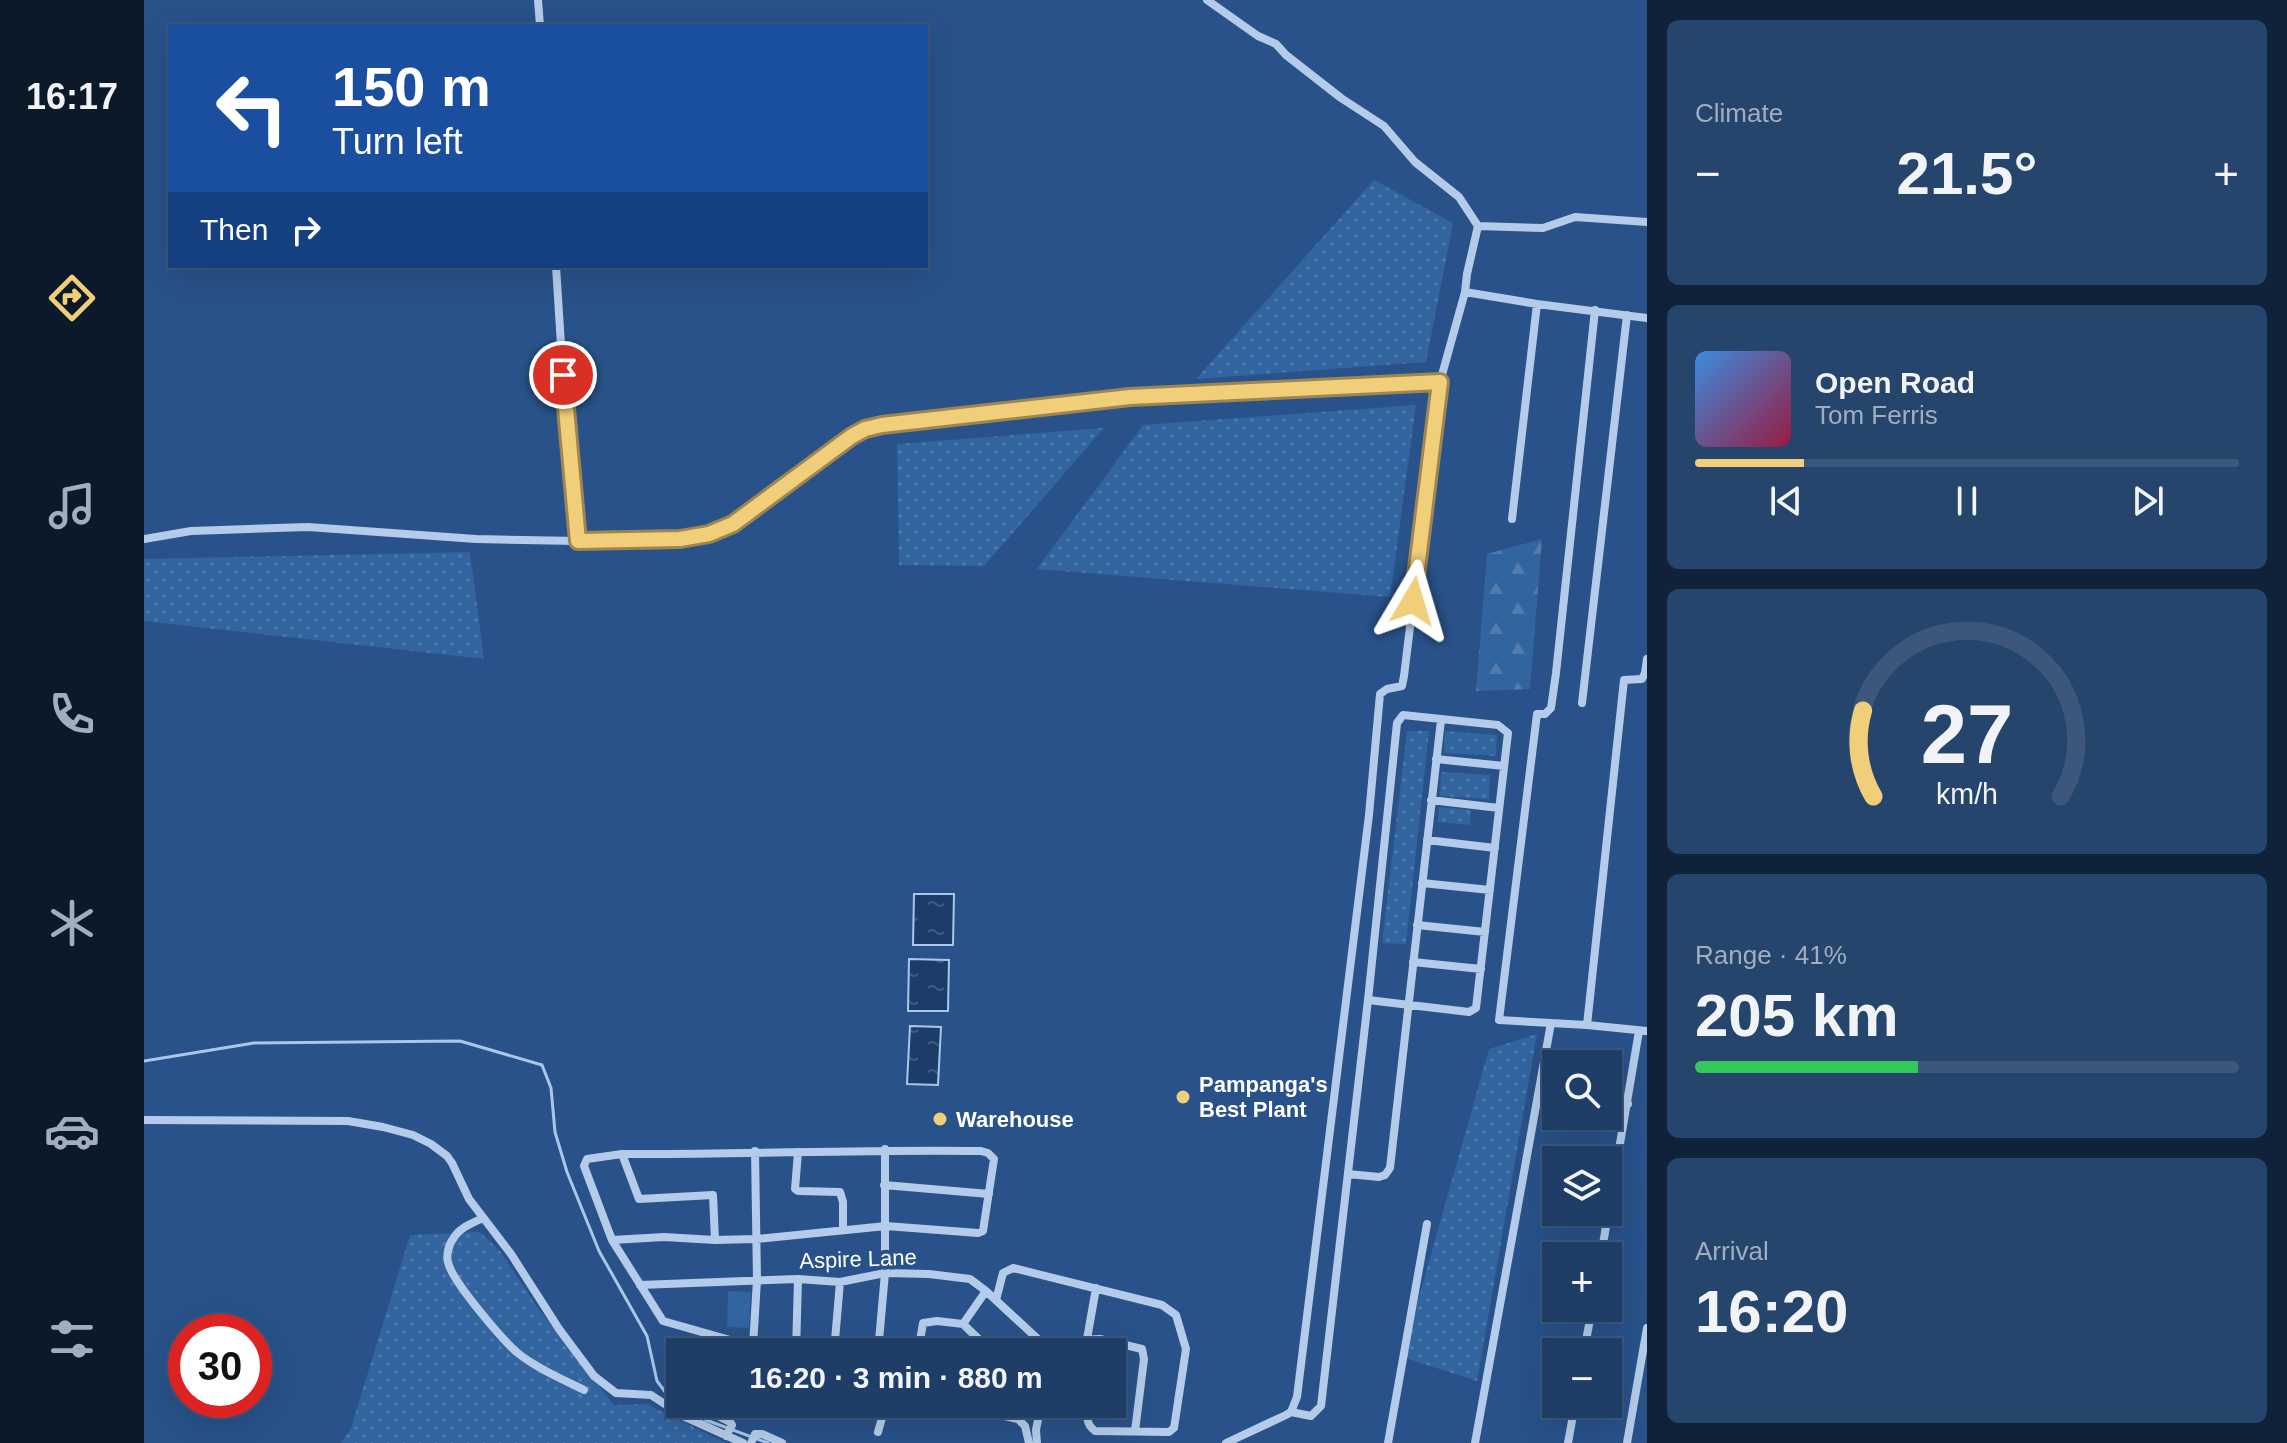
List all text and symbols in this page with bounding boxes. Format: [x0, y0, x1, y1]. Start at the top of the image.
text: 150 m [332, 55, 491, 118]
icon: left [200, 56, 304, 160]
text: 16:17 [26, 76, 118, 117]
text: Climate [1695, 98, 1783, 128]
text: Turn left [332, 121, 463, 162]
text: 21.5° [1897, 140, 2037, 207]
text: − [1695, 149, 1721, 198]
text: + [2213, 149, 2239, 198]
icon: right [284, 208, 328, 252]
text: Then [200, 213, 268, 246]
icon: directions [44, 270, 100, 326]
pin [529, 341, 597, 409]
icon: arrive [541, 353, 585, 397]
text: Open Road [1815, 366, 1975, 399]
text: Tom Ferris [1815, 400, 1938, 430]
icon: music [44, 478, 100, 534]
icon: previous [1764, 479, 1808, 523]
icon: pause [1945, 479, 1989, 523]
icon: next [2126, 479, 2170, 523]
position arrow [1371, 559, 1455, 643]
icon: phone [44, 686, 100, 742]
text: 27 [1921, 688, 2013, 781]
text: km/h [1936, 779, 1998, 811]
icon: climate [44, 895, 100, 951]
text: Range · 41% [1695, 940, 1847, 970]
text: 205 km [1695, 982, 1899, 1049]
map controls [1542, 1050, 1622, 1418]
button: search [1542, 1050, 1622, 1130]
place label: Pampanga's Best Plant [1199, 1072, 1328, 1122]
marker: Pampanga's Best Plant [1174, 1088, 1192, 1106]
icon: car [44, 1103, 100, 1159]
place label: Warehouse [956, 1107, 1074, 1132]
marker: Warehouse [931, 1110, 949, 1128]
button: layers [1542, 1146, 1622, 1226]
text: Arrival [1695, 1236, 1769, 1266]
button: + [1542, 1242, 1622, 1322]
street label: Aspire Lane [799, 1244, 917, 1274]
text: 16:20 [1695, 1278, 1848, 1345]
icon: filters [44, 1311, 100, 1367]
speed limit sign: 30 [168, 1314, 272, 1418]
button: − [1542, 1338, 1622, 1418]
text: 16:20 · 3 min · 880 m [749, 1361, 1043, 1394]

